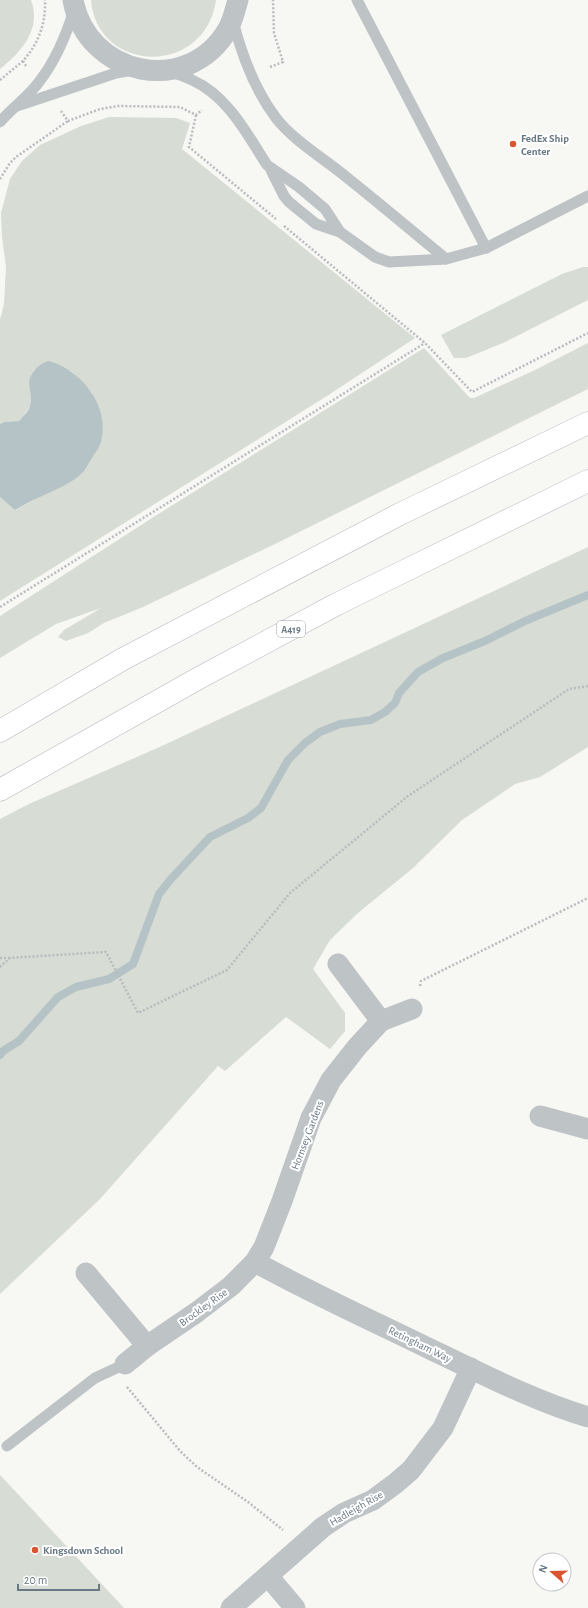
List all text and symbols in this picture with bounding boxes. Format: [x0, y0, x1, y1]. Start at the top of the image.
place label: FedEx Ship Center [521, 133, 569, 157]
marker: FedEx Ship Center [508, 139, 518, 149]
road number: A419 [277, 621, 305, 637]
street label: Hornsey Gardens [289, 1099, 326, 1171]
street label: Brockley Rise [177, 1286, 229, 1328]
street label: Retingham Way [387, 1325, 453, 1364]
street label: Hadleigh Rise [328, 1489, 385, 1528]
marker: Kingsdown School [30, 1545, 40, 1555]
place label: Kingsdown School [43, 1545, 123, 1556]
north arrow [532, 1552, 572, 1592]
text: N [537, 1563, 550, 1574]
scale bar [18, 1566, 99, 1592]
text: 20 m [24, 1574, 47, 1586]

